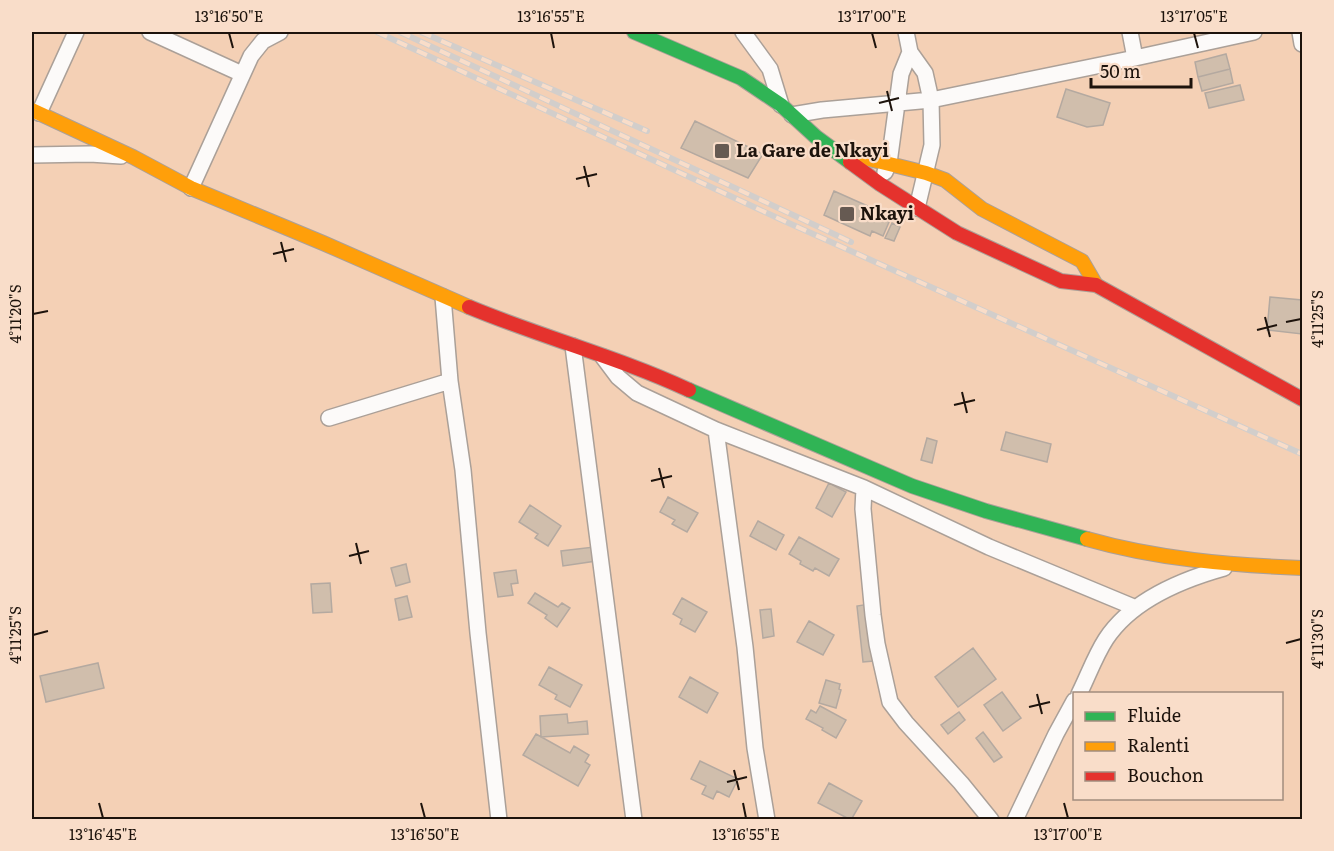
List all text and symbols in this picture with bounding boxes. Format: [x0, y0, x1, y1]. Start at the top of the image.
text: 13°16'50"E [195, 4, 263, 27]
text: 13°16'55"E [517, 4, 585, 27]
text: 13°17'00"E [838, 4, 906, 27]
text: 13°17'05"E [1160, 4, 1228, 27]
scale bar [1091, 51, 1192, 89]
text: 50 m [1100, 57, 1141, 84]
place label: La Gare de Nkayi [736, 136, 889, 163]
marker: La Gare de Nkayi [713, 142, 731, 160]
place label: Nkayi [860, 199, 915, 226]
marker: Nkayi [838, 205, 856, 223]
text: 4°11'20"S [3, 284, 26, 344]
text: 4°11'25"S [1305, 290, 1328, 348]
text: 4°11'25"S [3, 606, 26, 664]
text: 4°11'30"S [1305, 609, 1328, 669]
legend [1073, 692, 1283, 800]
text: Fluide [1127, 701, 1181, 728]
text: Ralenti [1127, 731, 1189, 758]
text: Bouchon [1127, 761, 1204, 788]
text: 13°16'45"E [69, 822, 137, 845]
text: 13°16'50"E [391, 822, 459, 845]
text: 13°16'55"E [712, 822, 780, 845]
text: 13°17'00"E [1034, 822, 1102, 845]

